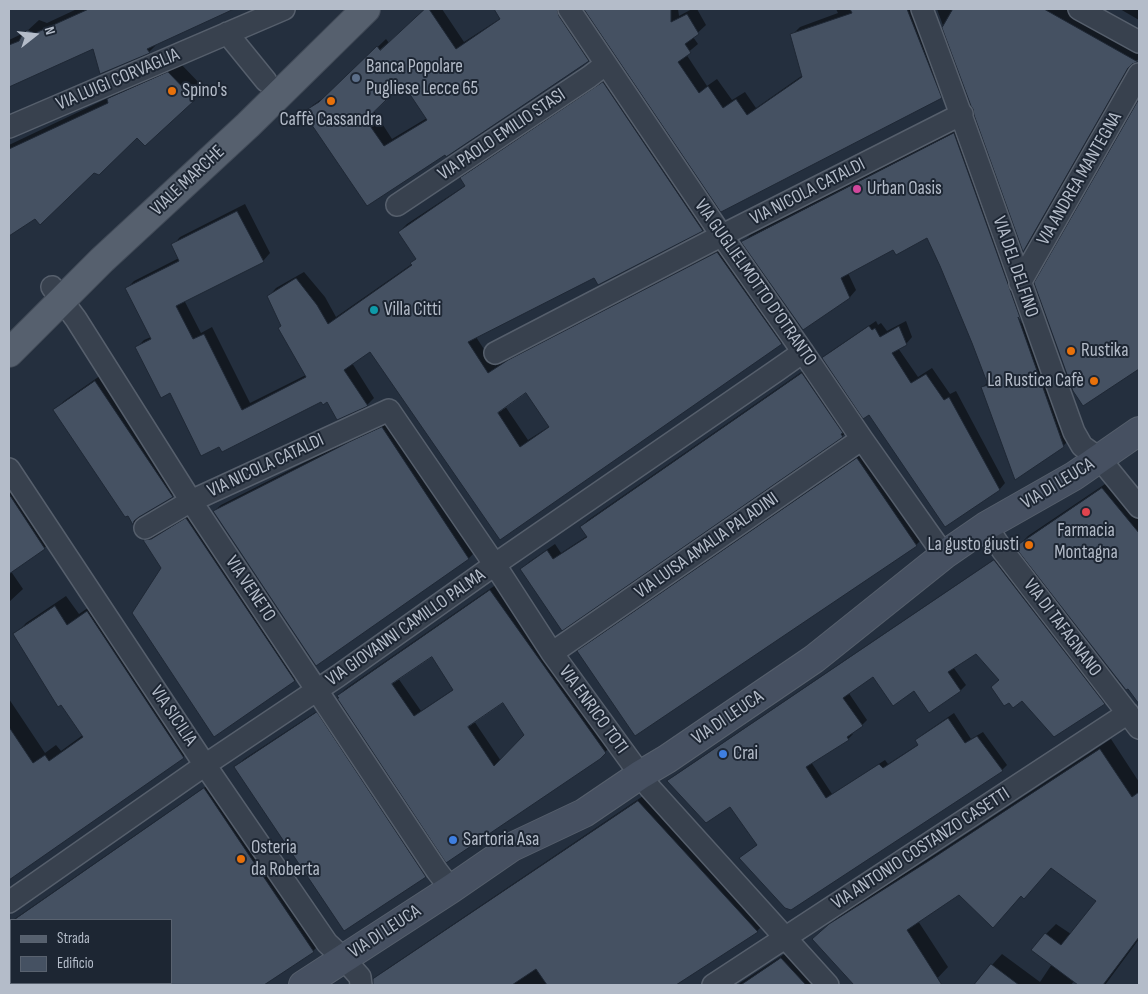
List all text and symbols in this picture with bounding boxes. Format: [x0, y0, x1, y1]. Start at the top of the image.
north arrow [10, 10, 60, 60]
text: N [41, 25, 59, 37]
street label: VIA LUIGI CORVAGLIA [53, 44, 183, 116]
place label: Banca Popolare Pugliese Lecce 65 [366, 56, 478, 100]
marker: Banca Popolare Pugliese Lecce 65 [350, 72, 362, 84]
place label: Spino's [182, 80, 227, 102]
street label: VIA PAOLO EMILIO STASI [434, 84, 570, 186]
marker: Spino's [166, 85, 178, 97]
marker: Caffè Cassandra [325, 95, 337, 107]
street label: VIA ANDREA MANTEGNA [1033, 108, 1127, 250]
place label: Caffè Cassandra [280, 109, 382, 131]
street label: VIALE MARCHE [146, 141, 230, 221]
street label: VIA NICOLA CATALDI [747, 153, 869, 231]
place label: Urban Oasis [867, 178, 942, 200]
marker: Urban Oasis [851, 183, 863, 195]
street label: VIA GUGLIELMOTTO D'OTRANTO [689, 195, 821, 371]
street label: VIA DEL DELFINO [987, 213, 1043, 321]
place label: Villa Citti [384, 299, 441, 321]
marker: Villa Citti [368, 304, 380, 316]
place label: Rustika [1081, 340, 1128, 362]
marker: Rustika [1065, 345, 1077, 357]
place label: La Rustica Cafè [987, 370, 1084, 392]
marker: La Rustica Cafè [1088, 375, 1100, 387]
street label: VIA NICOLA CATALDI [204, 429, 328, 503]
street label: VIA DI LEUCA [1017, 453, 1099, 515]
street label: VIA LUISA AMALIA PALADINI [631, 488, 783, 604]
marker: Farmacia Montagna [1080, 506, 1092, 518]
place label: Farmacia Montagna [1054, 520, 1118, 564]
place label: La gusto giusti [928, 534, 1019, 556]
marker: La gusto giusti [1023, 539, 1035, 551]
street label: VIA VENETO [220, 552, 280, 626]
street label: VIA GIOVANNI CAMILLO PALMA [322, 564, 490, 692]
street label: VIA DI TAFAGNANO [1018, 575, 1106, 681]
street label: VIA ENRICO TOTI [553, 662, 633, 758]
street label: VIA SICILIA [145, 682, 201, 750]
street label: VIA DI LEUCA [688, 686, 768, 750]
place label: Crai [733, 743, 758, 765]
marker: Crai [717, 748, 729, 760]
street label: VIA ANTONIO COSTANZO CASETTI [828, 783, 1014, 915]
place label: Sartoria Asa [463, 829, 539, 851]
marker: Sartoria Asa [447, 834, 459, 846]
place label: Osteria da Roberta [251, 837, 320, 881]
marker: Osteria da Roberta [235, 853, 247, 865]
street label: VIA DI LEUCA [345, 900, 425, 964]
legend [10, 919, 172, 984]
text: Strada [57, 929, 90, 948]
text: Edificio [57, 954, 94, 973]

